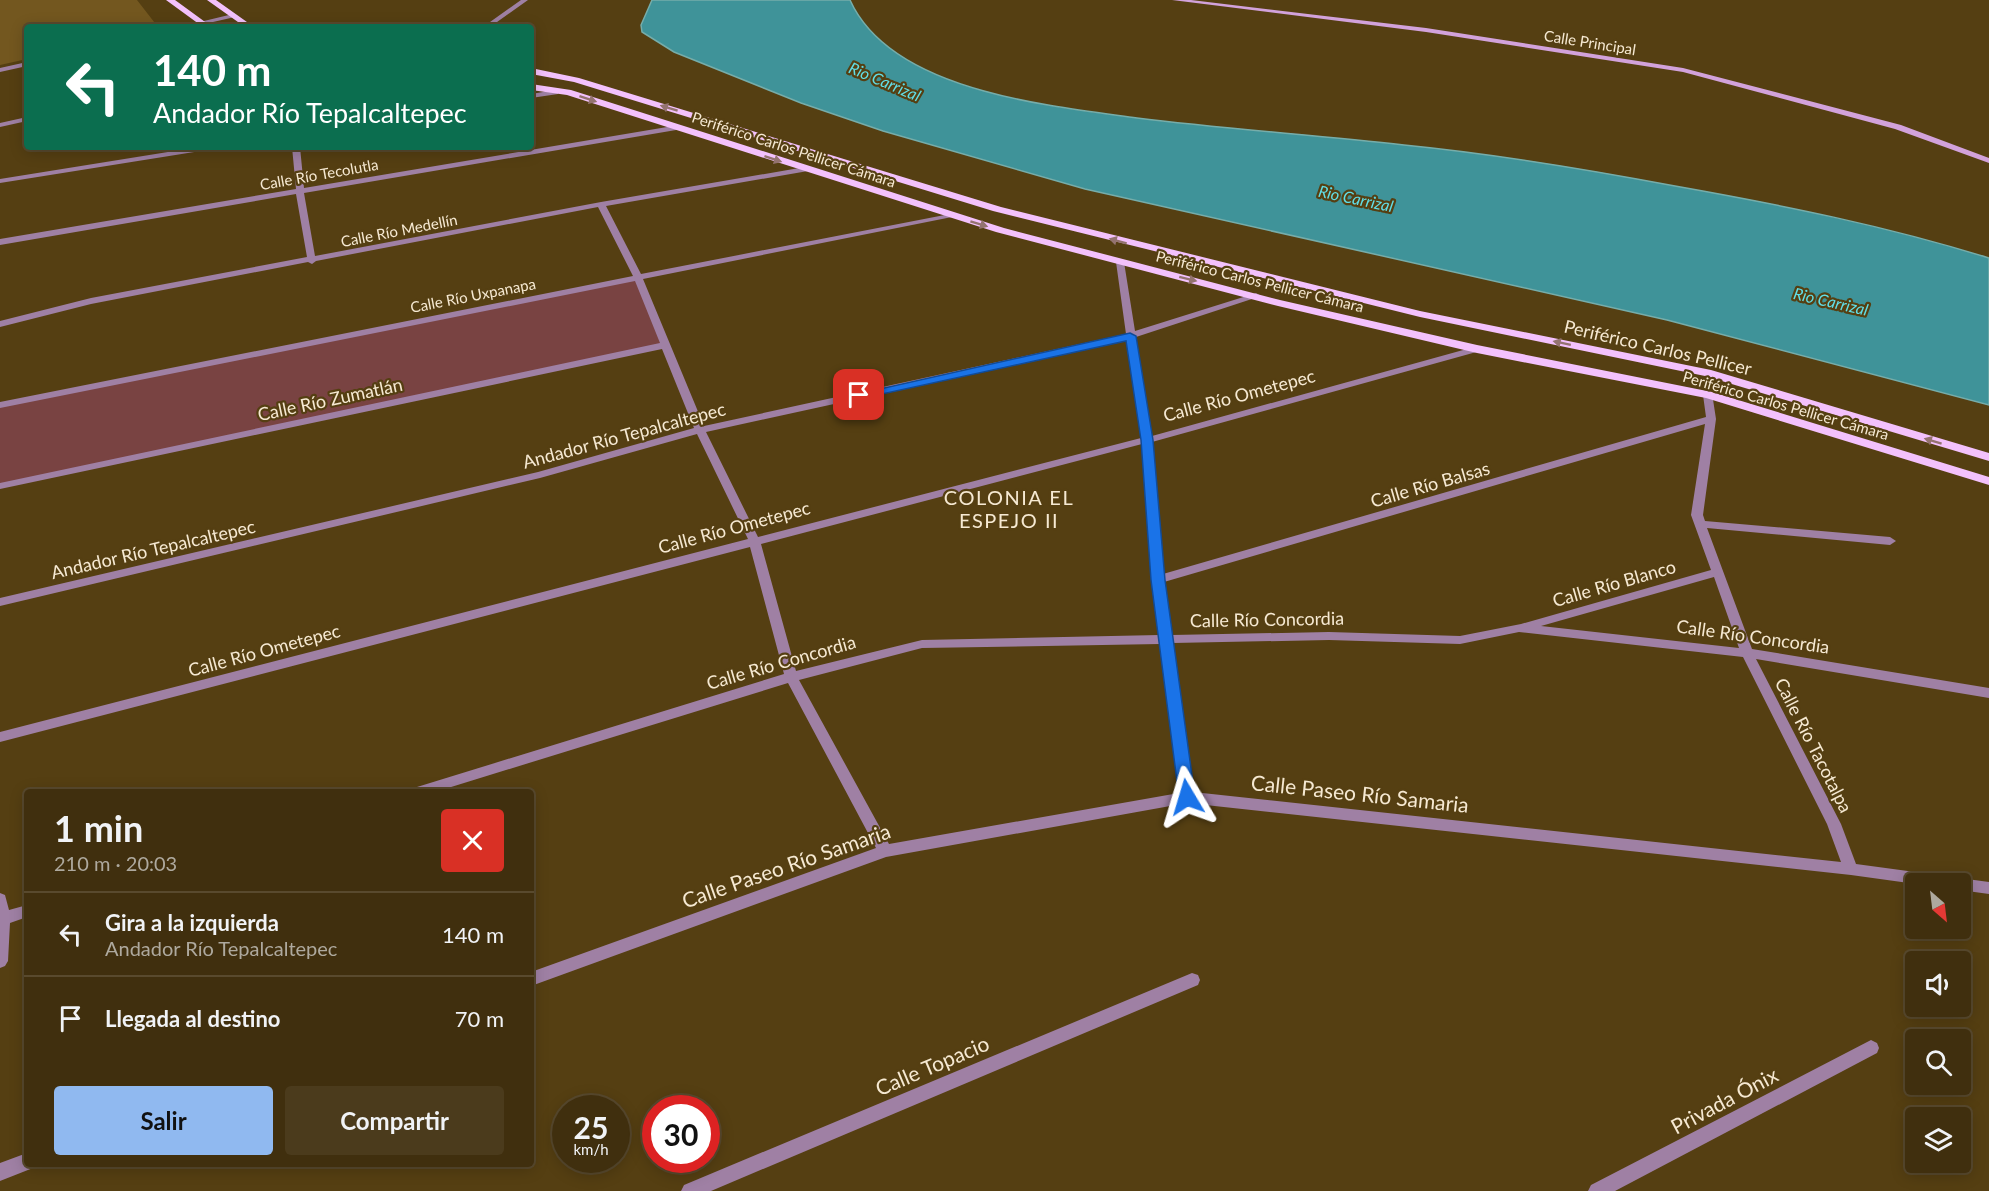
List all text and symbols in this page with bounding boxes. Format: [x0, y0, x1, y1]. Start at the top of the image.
street label: Calle Principal [1543, 26, 1637, 58]
text: 140 m [153, 45, 271, 95]
icon: left [54, 48, 132, 126]
water label: Rio Carrizal [846, 57, 924, 105]
one-way arrow [579, 94, 597, 104]
text: Andador Río Tepalcaltepec [153, 96, 467, 129]
one-way arrow [660, 103, 678, 112]
street label: Periférico Carlos Pellicer Cámara [690, 107, 898, 191]
one-way arrow [764, 154, 782, 164]
street label: Calle Río Tecolutla [258, 155, 380, 193]
water label: Rio Carrizal [1317, 181, 1396, 215]
street label: Calle Río Medellín [339, 210, 459, 250]
one-way arrow [970, 220, 988, 229]
one-way arrow [1109, 235, 1127, 245]
street label: Periférico Carlos Pellicer Cámara [1154, 246, 1366, 316]
street label: Calle Río Uxpanapa [409, 274, 537, 316]
one-way arrow [1179, 275, 1197, 284]
water label: Rio Carrizal [1792, 283, 1871, 319]
street label: Periférico Carlos Pellicer [1562, 315, 1754, 379]
one-way arrow [1552, 338, 1571, 347]
street label: Calle Río Ometepec [1161, 364, 1318, 426]
street label: Periférico Carlos Pellicer Cámara [1681, 367, 1891, 443]
pin [833, 369, 884, 420]
street label: Calle Río Zumatlán [255, 373, 405, 425]
icon: arrive [842, 378, 875, 411]
street label: Andador Río Tepalcaltepec [520, 397, 728, 473]
one-way arrow [1924, 436, 1942, 445]
street label: Calle Río Balsas [1368, 456, 1492, 512]
district label: COLONIA EL ESPEJO II [944, 485, 1074, 532]
street label: Calle Río Ometepec [656, 496, 813, 558]
street label: Andador Río Tepalcaltepec [49, 515, 258, 583]
street label: Calle Río Blanco [1550, 555, 1678, 611]
street label: Calle Río Concordia [1190, 607, 1344, 631]
street label: Calle Río Concordia [1675, 614, 1831, 658]
street label: Calle Río Ometepec [186, 619, 343, 681]
street label: Calle Río Concordia [704, 630, 858, 694]
street label: Calle Río Tacotalpa [1771, 674, 1857, 816]
position arrow [1155, 765, 1219, 829]
street label: Calle Paseo Río Samaria [1250, 769, 1470, 817]
text: 1 min [54, 806, 143, 850]
button: close [441, 809, 504, 872]
street label: Calle Paseo Río Samaria [678, 818, 894, 912]
text: 210 m · 20:03 [54, 851, 177, 875]
north arrow [1905, 873, 1971, 939]
map controls [1905, 873, 1971, 1173]
text: Gira a la izquierda [105, 909, 279, 936]
icon: left [54, 918, 87, 951]
text: 140 m [442, 921, 504, 948]
text: Andador Río Tepalcaltepec [105, 936, 337, 960]
button: sound [1905, 951, 1971, 1017]
icon: arrive [54, 1002, 87, 1035]
text: Llegada al destino [105, 1005, 281, 1032]
text: 70 m [455, 1005, 504, 1032]
button: search [1905, 1029, 1971, 1095]
street label: Calle Topacio [871, 1030, 993, 1100]
street label: Privada Ónix [1666, 1061, 1782, 1139]
button: Salir [54, 1086, 273, 1155]
button: Compartir [285, 1086, 504, 1155]
speed limit sign: 30 [642, 1095, 720, 1173]
button: layers [1905, 1107, 1971, 1173]
text: 25 [574, 1109, 608, 1145]
text: km/h [573, 1140, 609, 1158]

